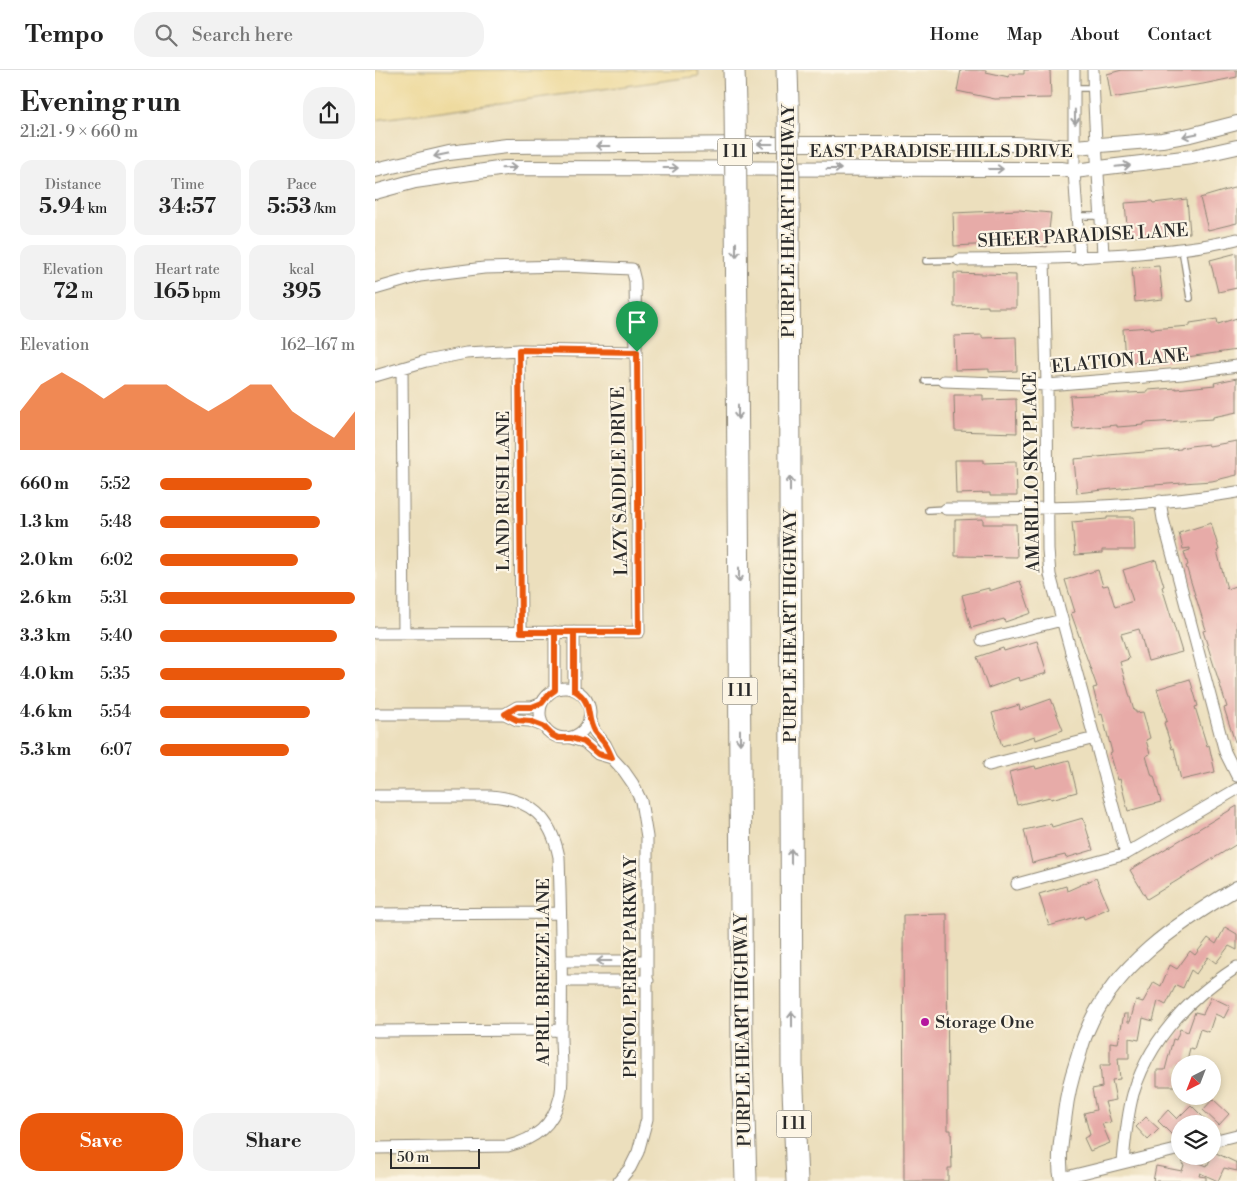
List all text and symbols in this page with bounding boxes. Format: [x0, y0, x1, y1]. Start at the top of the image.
search box [134, 12, 484, 57]
text: Tempo [25, 20, 104, 50]
icon: search [152, 21, 180, 49]
text: Search here [192, 23, 293, 47]
text: Home [930, 23, 979, 46]
text: Map [1007, 23, 1043, 46]
text: About [1071, 23, 1120, 46]
text: Contact [1148, 23, 1212, 46]
text: Evening run [20, 85, 181, 120]
button: share [303, 87, 355, 139]
street label: PURPLE HEART HIGHWAY [777, 103, 800, 338]
one-way arrow [1070, 109, 1080, 125]
text: 21:21 · 9 × 660 m [20, 122, 138, 142]
one-way arrow [1182, 131, 1198, 140]
road number: I 11 [717, 138, 753, 165]
one-way arrow [758, 139, 774, 149]
street label: EAST PARADISE HILLS DRIVE [809, 140, 1073, 163]
one-way arrow [595, 141, 612, 151]
one-way arrow [433, 150, 449, 160]
one-way arrow [1114, 161, 1130, 170]
one-way arrow [662, 163, 679, 173]
one-way arrow [500, 164, 516, 173]
one-way arrow [825, 164, 841, 174]
one-way arrow [988, 164, 1004, 174]
text: Distance [45, 176, 101, 194]
text: Time [171, 176, 204, 194]
text: Pace [287, 176, 317, 194]
text: 5.94 [39, 194, 85, 220]
text: 34:57 [159, 194, 216, 220]
text: 5:53 [267, 194, 311, 220]
text: km [85, 200, 107, 218]
text: /km [311, 200, 337, 218]
street label: SHEER PARADISE LANE [977, 219, 1189, 253]
one-way arrow [731, 242, 741, 258]
text: Elevation [43, 261, 103, 279]
text: Heart rate [155, 261, 220, 279]
text: kcal [289, 261, 315, 279]
text: 72 [53, 279, 78, 305]
text: 165 [154, 279, 190, 305]
text: 395 [282, 279, 321, 305]
text: m [78, 285, 93, 303]
text: bpm [190, 285, 221, 303]
pin [616, 301, 658, 352]
icon: arrive [623, 308, 651, 336]
text: Elevation [20, 335, 89, 355]
text: 162–167 m [281, 335, 355, 355]
street label: ELATION LANE [1050, 344, 1190, 378]
street label: AMARILLO SKY PLACE [1019, 371, 1045, 574]
street label: LAZY SADDLE DRIVE [607, 386, 633, 576]
one-way arrow [733, 404, 743, 420]
street label: LAND RUSH LANE [492, 411, 515, 571]
text: 660 m [20, 474, 69, 494]
text: 5:52 [100, 474, 130, 494]
one-way arrow [785, 476, 795, 492]
street label: PURPLE HEART HIGHWAY [779, 508, 802, 743]
text: 1.3 km [20, 512, 69, 532]
text: 5:48 [100, 512, 132, 532]
text: 2.0 km [20, 550, 73, 570]
text: 6:02 [100, 550, 133, 570]
one-way arrow [734, 566, 744, 582]
text: 2.6 km [20, 588, 71, 608]
text: 5:31 [100, 588, 128, 608]
text: 3.3 km [20, 626, 71, 646]
text: 5:40 [100, 626, 133, 646]
text: 4.0 km [20, 664, 74, 684]
text: 5:35 [100, 664, 130, 684]
road number: I 11 [723, 678, 757, 704]
text: 4.6 km [20, 702, 72, 722]
text: 5:54 [100, 702, 131, 722]
one-way arrow [736, 729, 745, 745]
text: 5.3 km [20, 740, 71, 760]
text: 6:07 [100, 740, 132, 760]
one-way arrow [786, 848, 796, 864]
street label: PISTOL PERRY PARKWAY [619, 855, 642, 1078]
street label: APRIL BREEZE LANE [532, 878, 555, 1067]
street label: PURPLE HEART HIGHWAY [729, 912, 757, 1147]
one-way arrow [596, 956, 612, 966]
one-way arrow [787, 1011, 797, 1027]
place label: Storage One [935, 1011, 1034, 1034]
marker: Storage One [919, 1016, 931, 1028]
north arrow [1171, 1055, 1221, 1105]
map controls [1171, 1055, 1221, 1165]
road number: I 11 [777, 1110, 811, 1138]
button: Save [20, 1113, 183, 1171]
button: Share [193, 1113, 355, 1171]
button: layers [1171, 1115, 1221, 1165]
scale bar [390, 1146, 480, 1169]
text: 50 m [397, 1149, 429, 1167]

